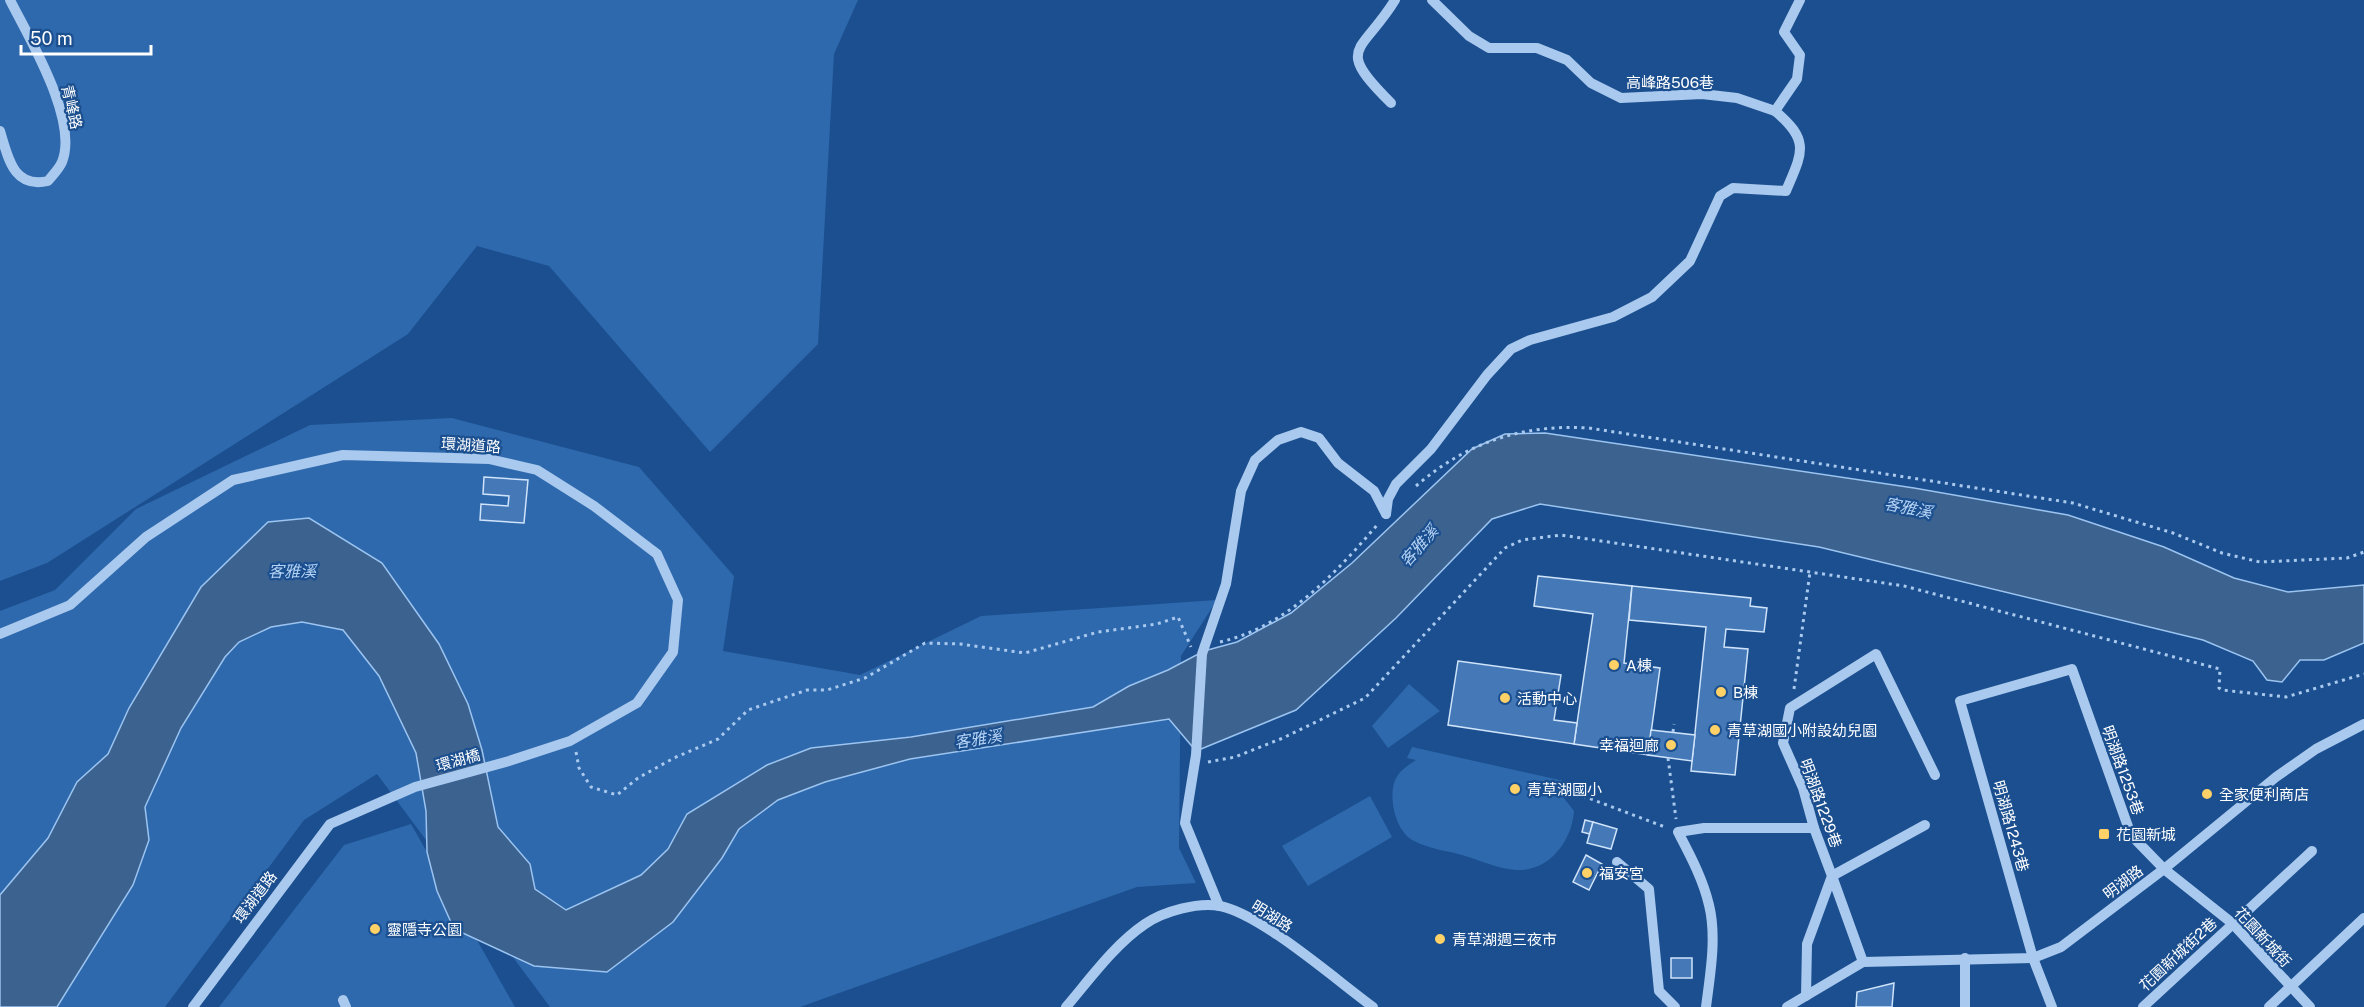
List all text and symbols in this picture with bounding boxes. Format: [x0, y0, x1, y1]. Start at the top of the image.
scale bar [21, 18, 152, 56]
text: 50 m [30, 28, 73, 49]
street label: 高峰路506巷 [1626, 74, 1714, 91]
street label: 青峰路 [59, 83, 85, 131]
street label: 環湖道路 [440, 434, 502, 456]
water label: 客雅溪 [1883, 494, 1935, 523]
water label: 客雅溪 [1396, 520, 1443, 570]
water label: 客雅溪 [268, 562, 318, 581]
place label: A棟 [1626, 657, 1652, 674]
marker: A棟 [1607, 658, 1621, 672]
place label: B棟 [1733, 684, 1758, 701]
marker: B棟 [1714, 685, 1728, 699]
place label: 活動中心 [1517, 690, 1577, 707]
marker: 活動中心 [1498, 691, 1512, 705]
place label: 青草湖國小附設幼兒園 [1727, 722, 1877, 739]
marker: 青草湖國小附設幼兒園 [1708, 723, 1722, 737]
street label: 明湖路1253巷 [2099, 723, 2147, 817]
water label: 客雅溪 [953, 726, 1005, 752]
place label: 幸福迴廊 [1599, 737, 1659, 754]
marker: 幸福迴廊 [1664, 738, 1678, 752]
street label: 環湖橋 [434, 746, 482, 774]
street label: 明湖路1229巷 [1797, 756, 1845, 850]
street label: 明湖路1243巷 [1990, 779, 2032, 873]
place label: 青草湖國小 [1527, 781, 1602, 798]
marker: 青草湖國小 [1508, 782, 1522, 796]
place label: 全家便利商店 [2219, 786, 2309, 803]
marker: 全家便利商店 [2200, 787, 2214, 801]
place label: 花園新城 [2116, 826, 2176, 843]
marker: 花園新城 [2097, 827, 2111, 841]
street label: 明湖路 [2100, 862, 2146, 902]
place label: 福安宮 [1599, 865, 1644, 882]
marker: 福安宮 [1580, 866, 1594, 880]
street label: 環湖道路 [230, 868, 280, 926]
street label: 明湖路 [1248, 897, 1296, 935]
street label: 花園新城街 [2231, 904, 2295, 970]
street label: 花園新城街2巷 [2136, 914, 2220, 994]
place label: 靈隱寺公園 [387, 921, 462, 938]
marker: 靈隱寺公園 [368, 922, 382, 936]
place label: 青草湖週三夜市 [1452, 931, 1557, 948]
marker: 青草湖週三夜市 [1433, 932, 1447, 946]

